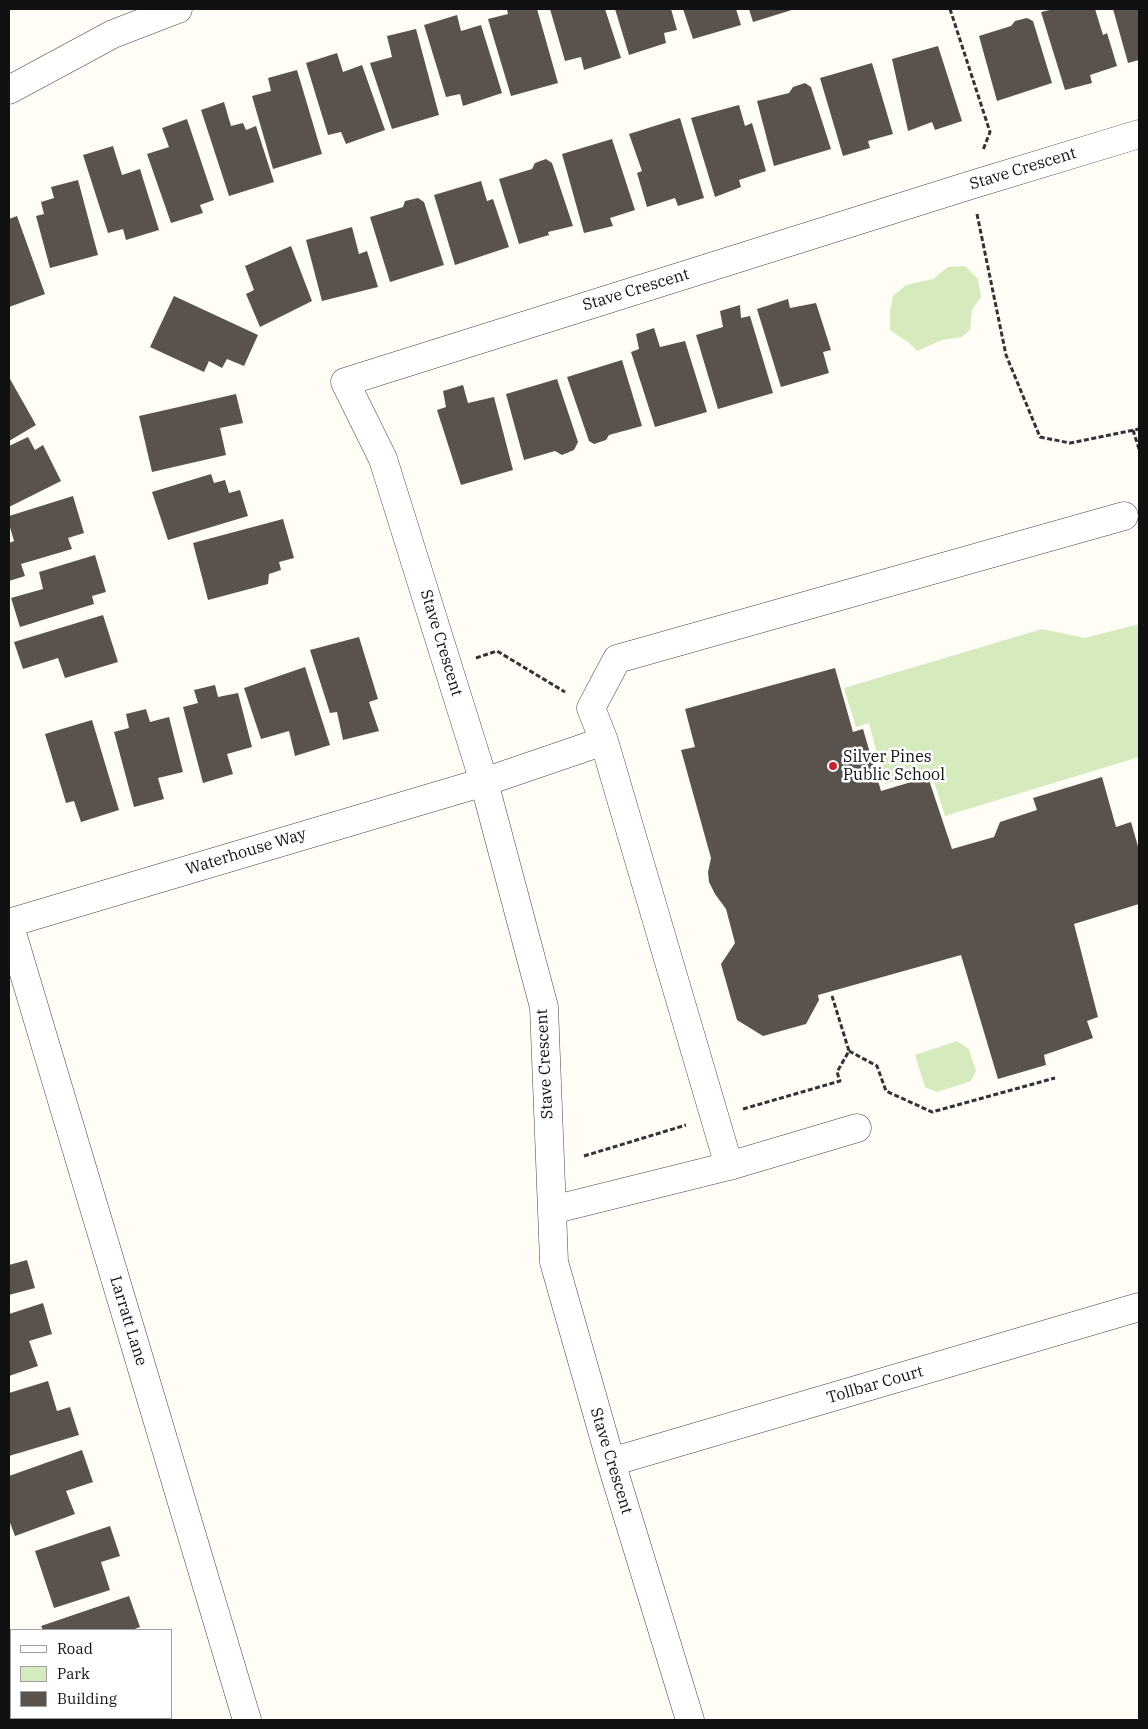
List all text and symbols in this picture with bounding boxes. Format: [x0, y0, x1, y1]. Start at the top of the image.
street label: Stave Crescent [967, 144, 1079, 194]
street label: Stave Crescent [580, 265, 692, 315]
street label: Stave Crescent [416, 587, 466, 699]
place label: Silver Pines Public School [843, 747, 945, 785]
marker: Silver Pines Public School [827, 760, 839, 772]
street label: Waterhouse Way [183, 825, 309, 879]
street label: Stave Crescent [533, 1008, 557, 1120]
street label: Larratt Lane [105, 1274, 151, 1368]
street label: Tollbar Court [824, 1362, 926, 1408]
street label: Stave Crescent [586, 1405, 636, 1517]
legend [10, 1629, 172, 1719]
text: Road [57, 1639, 93, 1658]
text: Park [57, 1664, 90, 1683]
text: Building [57, 1689, 117, 1708]

